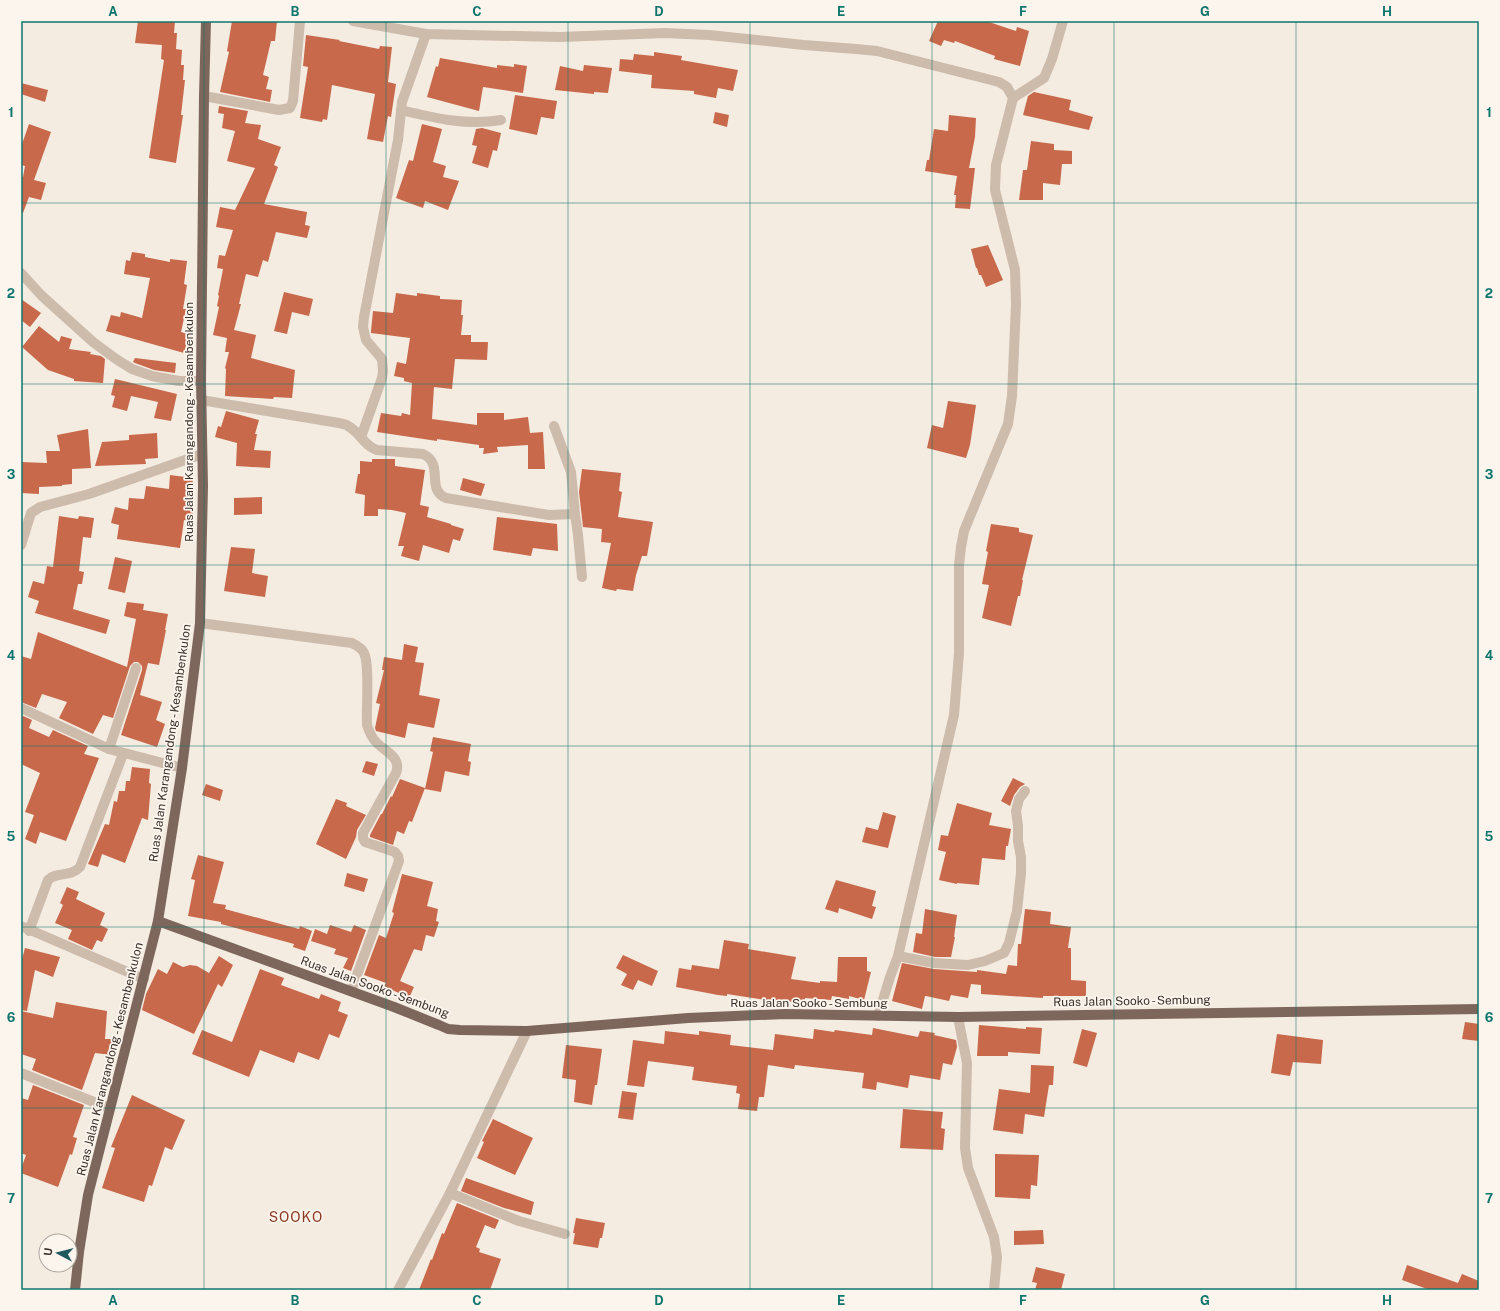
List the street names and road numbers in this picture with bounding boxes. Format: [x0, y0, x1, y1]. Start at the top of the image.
street label: Ruas Jalan Karangandong - Kesambenkulon [182, 302, 196, 542]
street label: Ruas Jalan Karangandong - Kesambenkulon [146, 623, 194, 863]
street label: Ruas Jalan Karangandong - Kesambenkulon [74, 941, 146, 1177]
street label: Ruas Jalan Sooko - Sembung [299, 953, 451, 1021]
street label: Ruas Jalan Sooko - Sembung [1053, 993, 1211, 1009]
street label: Ruas Jalan Sooko - Sembung [730, 996, 888, 1010]

